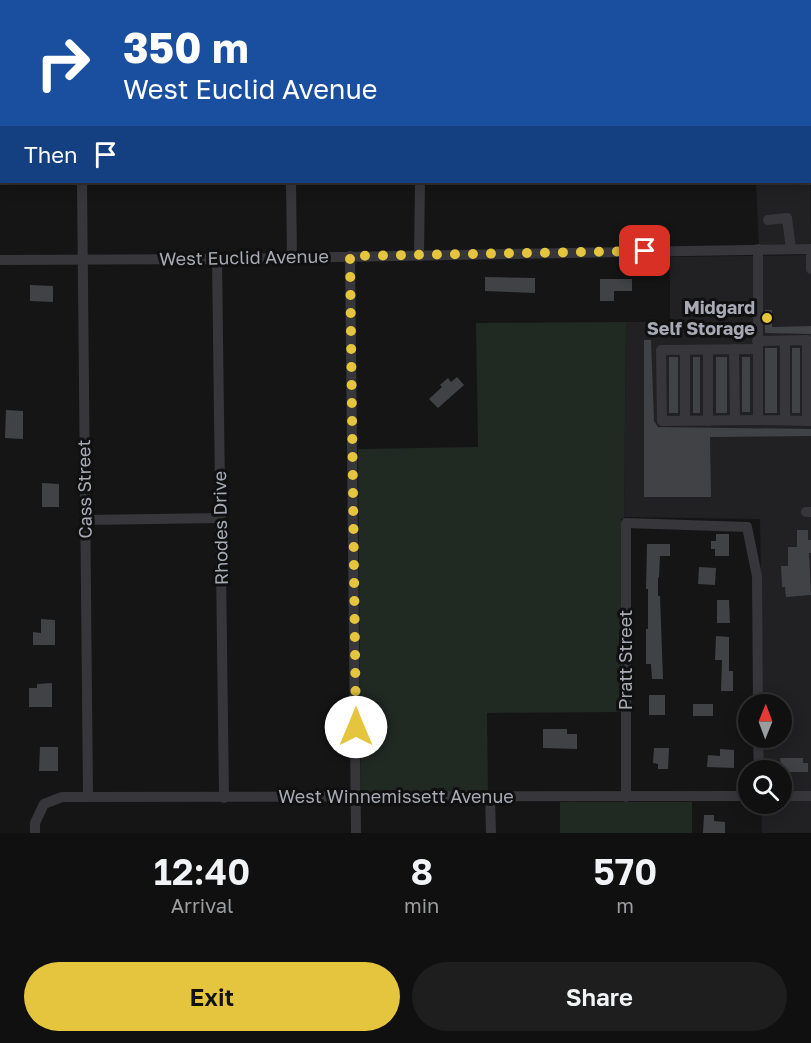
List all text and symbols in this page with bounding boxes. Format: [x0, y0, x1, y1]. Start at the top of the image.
text: 350 m [123, 22, 249, 72]
icon: right [24, 24, 102, 102]
text: West Euclid Avenue [123, 73, 377, 105]
icon: arrive [89, 138, 122, 171]
text: Then [24, 141, 77, 168]
pin [619, 225, 670, 276]
icon: arrive [628, 234, 661, 267]
street label: West Euclid Avenue [159, 245, 329, 269]
place label: Midgard Self Storage [647, 296, 755, 339]
marker: Midgard Self Storage [760, 311, 774, 325]
street label: Cass Street [72, 439, 96, 539]
street label: Rhodes Drive [208, 471, 232, 585]
street label: Pratt Street [614, 610, 636, 710]
north arrow [738, 694, 792, 748]
map controls [738, 694, 792, 814]
position arrow [324, 695, 388, 759]
button: search [738, 760, 792, 814]
street label: West Winnemissett Avenue [278, 785, 514, 807]
text: 12:40 [154, 850, 250, 893]
text: 8 [410, 850, 433, 893]
text: 570 [593, 850, 657, 893]
text: Arrival [171, 893, 233, 917]
text: min [404, 893, 439, 917]
text: m [616, 893, 634, 917]
button: Exit [24, 962, 400, 1031]
button: Share [412, 962, 787, 1031]

